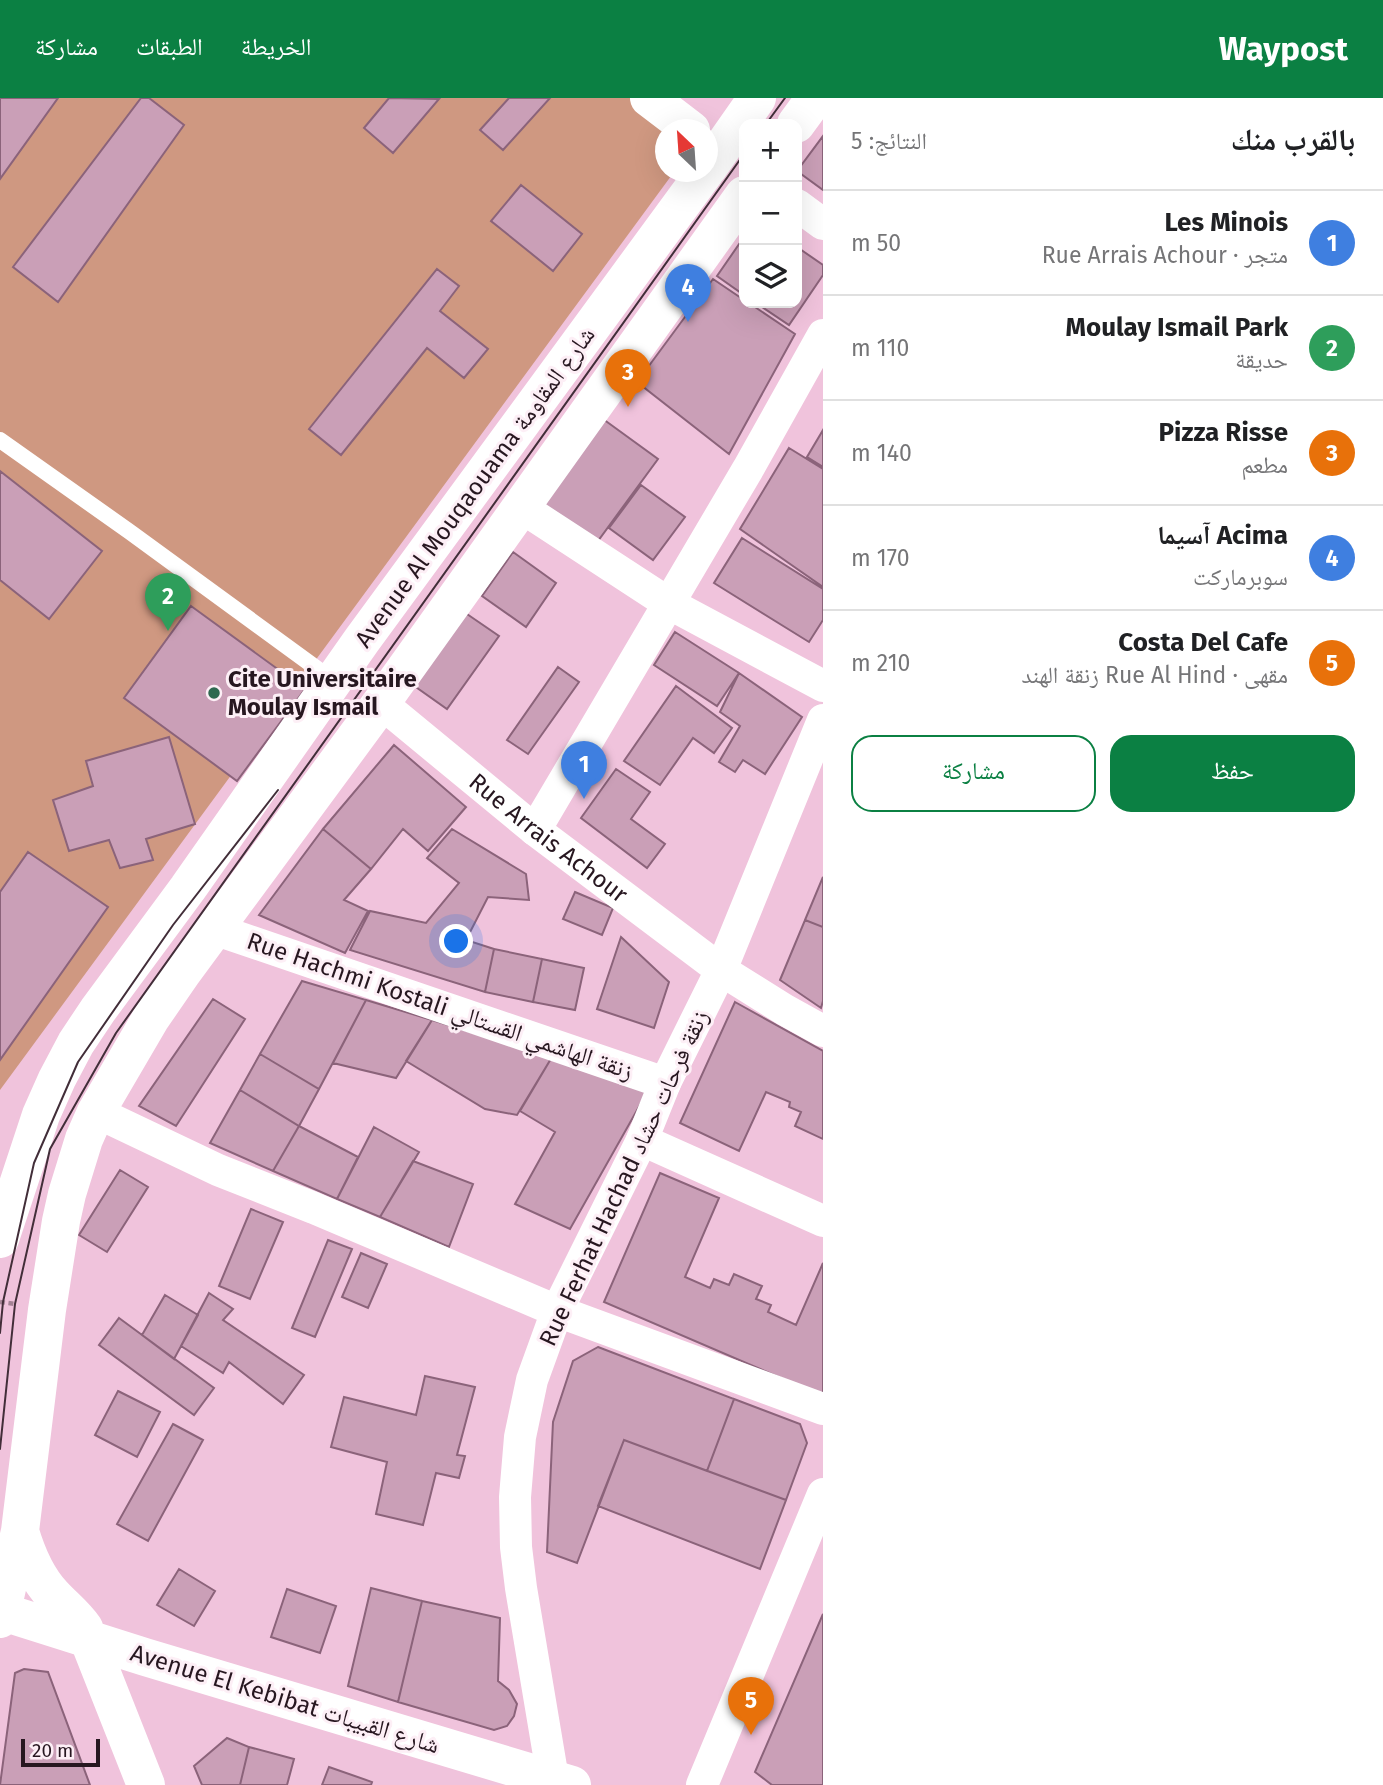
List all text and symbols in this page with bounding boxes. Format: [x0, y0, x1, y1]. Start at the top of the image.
text: Waypost [1219, 29, 1348, 69]
text: مشاركة [35, 33, 98, 61]
text: الطبقات [136, 33, 203, 61]
text: الخريطة [241, 33, 311, 61]
north arrow [655, 119, 718, 182]
map controls [739, 119, 802, 308]
button: + [739, 119, 802, 182]
text: بالقرب منك [1231, 122, 1355, 158]
text: النتائج: 5 [851, 127, 927, 155]
button: − [739, 182, 802, 245]
text: Les Minois [1164, 207, 1288, 238]
text: 50 m [851, 229, 901, 257]
text: 1 [1327, 229, 1337, 257]
text: متجر · Rue Arrais Achour [1042, 241, 1288, 269]
button: layers [739, 245, 802, 308]
pin: 4 [665, 264, 711, 322]
text: Moulay Ismail Park [1066, 312, 1288, 343]
street label: Avenue Al Mouqaouama شارع المقاومة [349, 321, 602, 653]
text: 110 m [851, 334, 909, 362]
text: 2 [1326, 334, 1338, 362]
text: حديقة [1235, 346, 1288, 374]
pin: 3 [605, 349, 651, 407]
text: Pizza Risse [1159, 417, 1288, 448]
text: 140 m [851, 439, 912, 467]
text: 3 [1326, 439, 1338, 467]
text: مطعم [1241, 451, 1288, 479]
text: Acima آسيما [1157, 520, 1288, 551]
text: 170 m [851, 544, 910, 572]
text: 4 [1326, 544, 1339, 572]
text: سوبرماركت [1193, 563, 1288, 591]
pin: 2 [145, 573, 191, 631]
text: Costa Del Cafe [1118, 627, 1288, 658]
text: 210 m [851, 649, 910, 677]
text: 5 [1326, 649, 1338, 677]
text: مقهى · Rue Al Hind زنقة الهند [1022, 661, 1288, 689]
place label: Cite Universitaire Moulay Ismail [228, 665, 417, 721]
marker: Cite Universitaire Moulay Ismail [206, 685, 222, 701]
button: مشاركة [851, 735, 1096, 812]
button: حفظ [1110, 735, 1355, 812]
pin: 1 [561, 741, 607, 799]
street label: Rue Arrais Achour [463, 767, 634, 909]
your location [439, 924, 473, 958]
street label: Rue Hachmi Kostali زنقة الهاشمي القستالي [242, 927, 637, 1090]
street label: Rue Ferhat Hachad زنقة فرحات حشاد [534, 1006, 714, 1350]
street label: Avenue El Kebibat شارع القبيبات [127, 1639, 443, 1760]
pin: 5 [728, 1677, 774, 1735]
scale bar [21, 1736, 100, 1768]
text: 20 m [32, 1739, 73, 1762]

